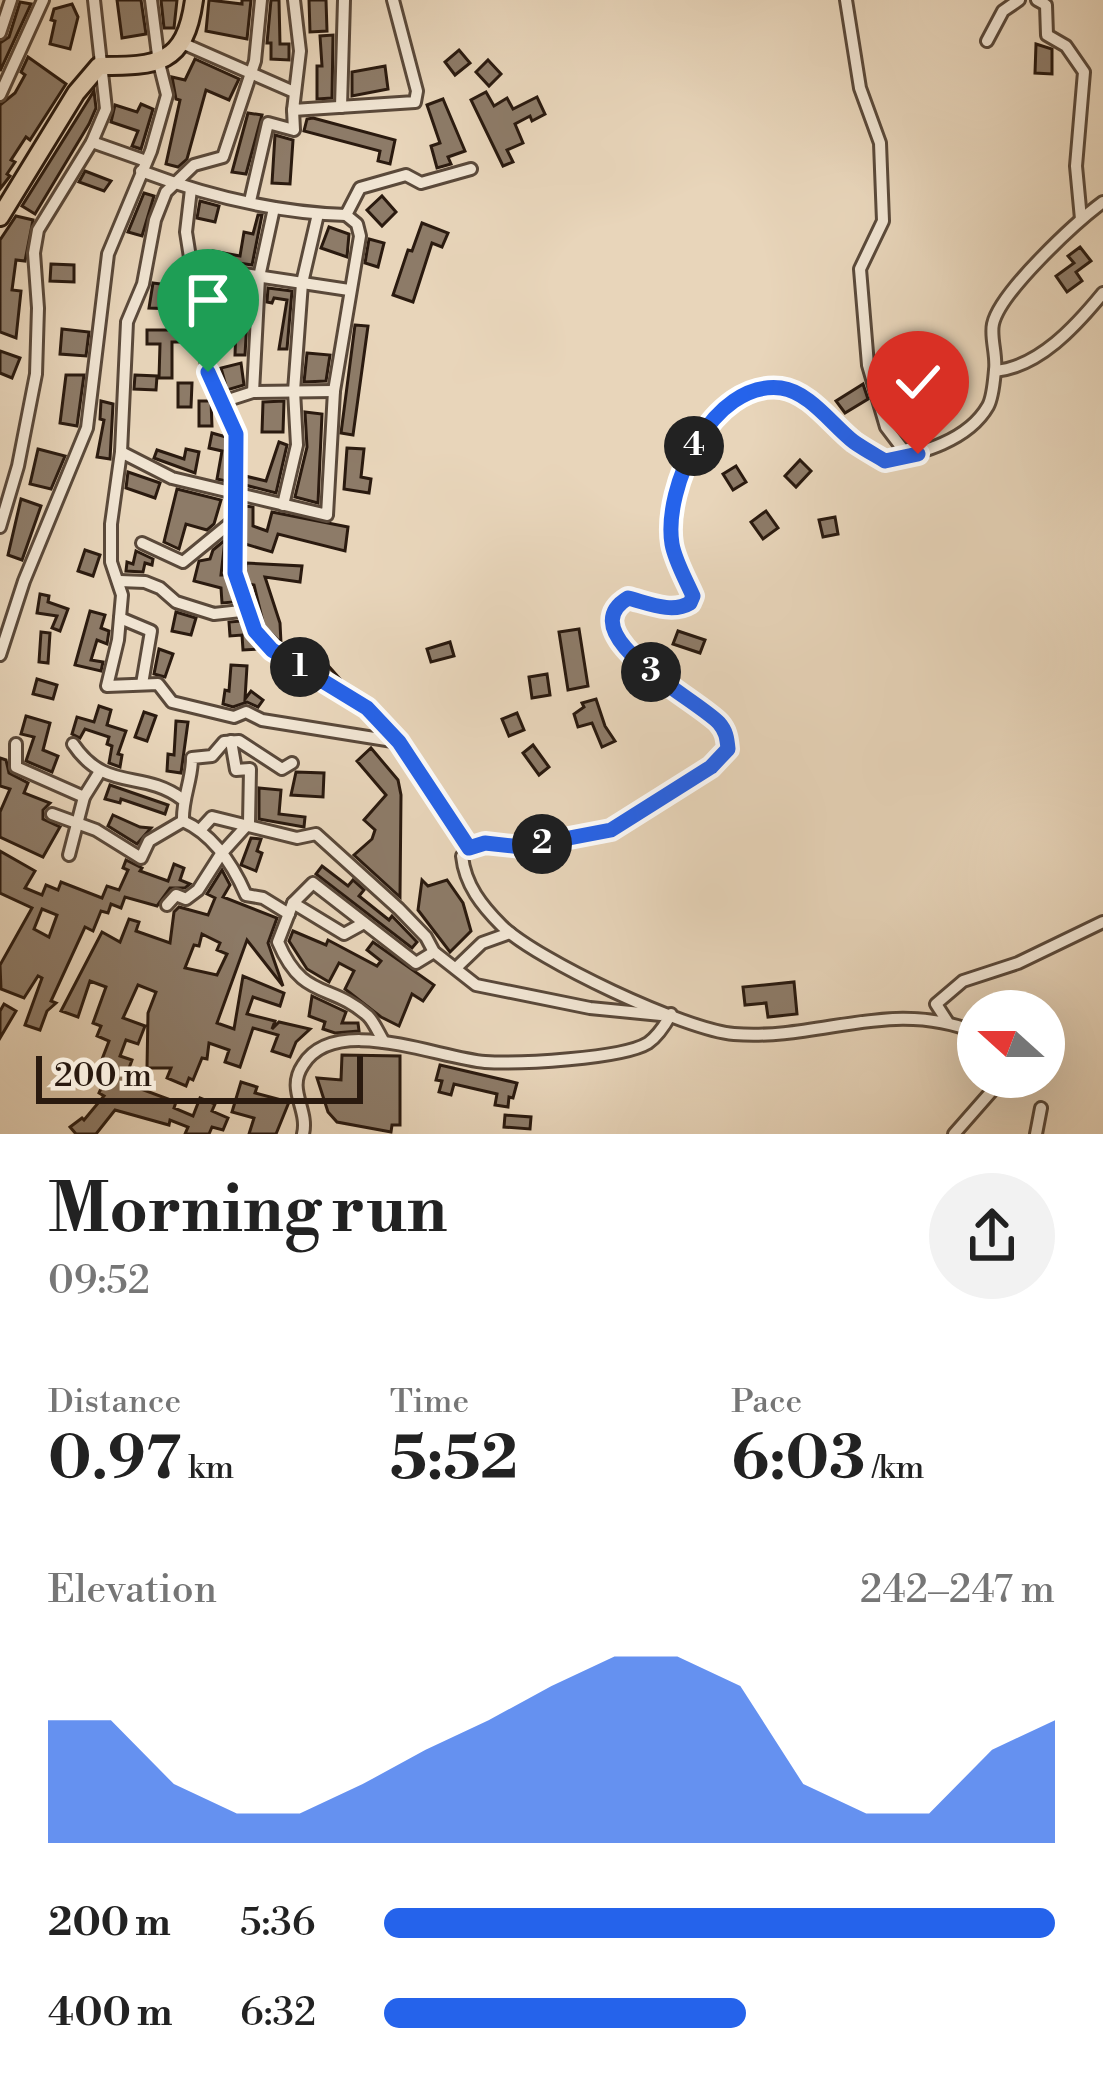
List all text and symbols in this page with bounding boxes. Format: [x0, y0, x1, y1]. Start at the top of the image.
pin [157, 249, 259, 372]
icon: arrive [175, 267, 241, 333]
pin [867, 331, 969, 454]
icon: check [885, 349, 951, 415]
pin: 4 [664, 416, 724, 476]
text: 4 [683, 425, 705, 466]
pin: 1 [270, 637, 330, 697]
pin: 3 [621, 642, 681, 702]
text: 1 [292, 646, 308, 687]
text: 3 [641, 651, 661, 692]
pin: 2 [512, 814, 572, 874]
text: 2 [532, 823, 552, 864]
north arrow [957, 990, 1065, 1098]
map controls [957, 990, 1065, 1098]
scale bar [36, 1050, 363, 1103]
text: 200 m [54, 1056, 152, 1097]
text: Morning run [48, 1170, 447, 1253]
button: share [929, 1173, 1055, 1299]
text: 09:52 [48, 1257, 150, 1306]
text: Distance [48, 1382, 181, 1423]
text: Time [390, 1382, 469, 1423]
text: Pace [731, 1382, 802, 1423]
text: 0.97 [48, 1423, 181, 1498]
text: 5:52 [390, 1423, 518, 1498]
text: 6:03 [731, 1423, 865, 1498]
text: km [181, 1448, 234, 1489]
text: /km [865, 1448, 925, 1489]
text: Elevation [48, 1566, 217, 1615]
text: 242–247 m [860, 1566, 1055, 1615]
text: 200 m [48, 1899, 171, 1948]
text: 5:36 [240, 1899, 315, 1948]
text: 400 m [48, 1989, 173, 2038]
text: 6:32 [240, 1989, 316, 2038]

